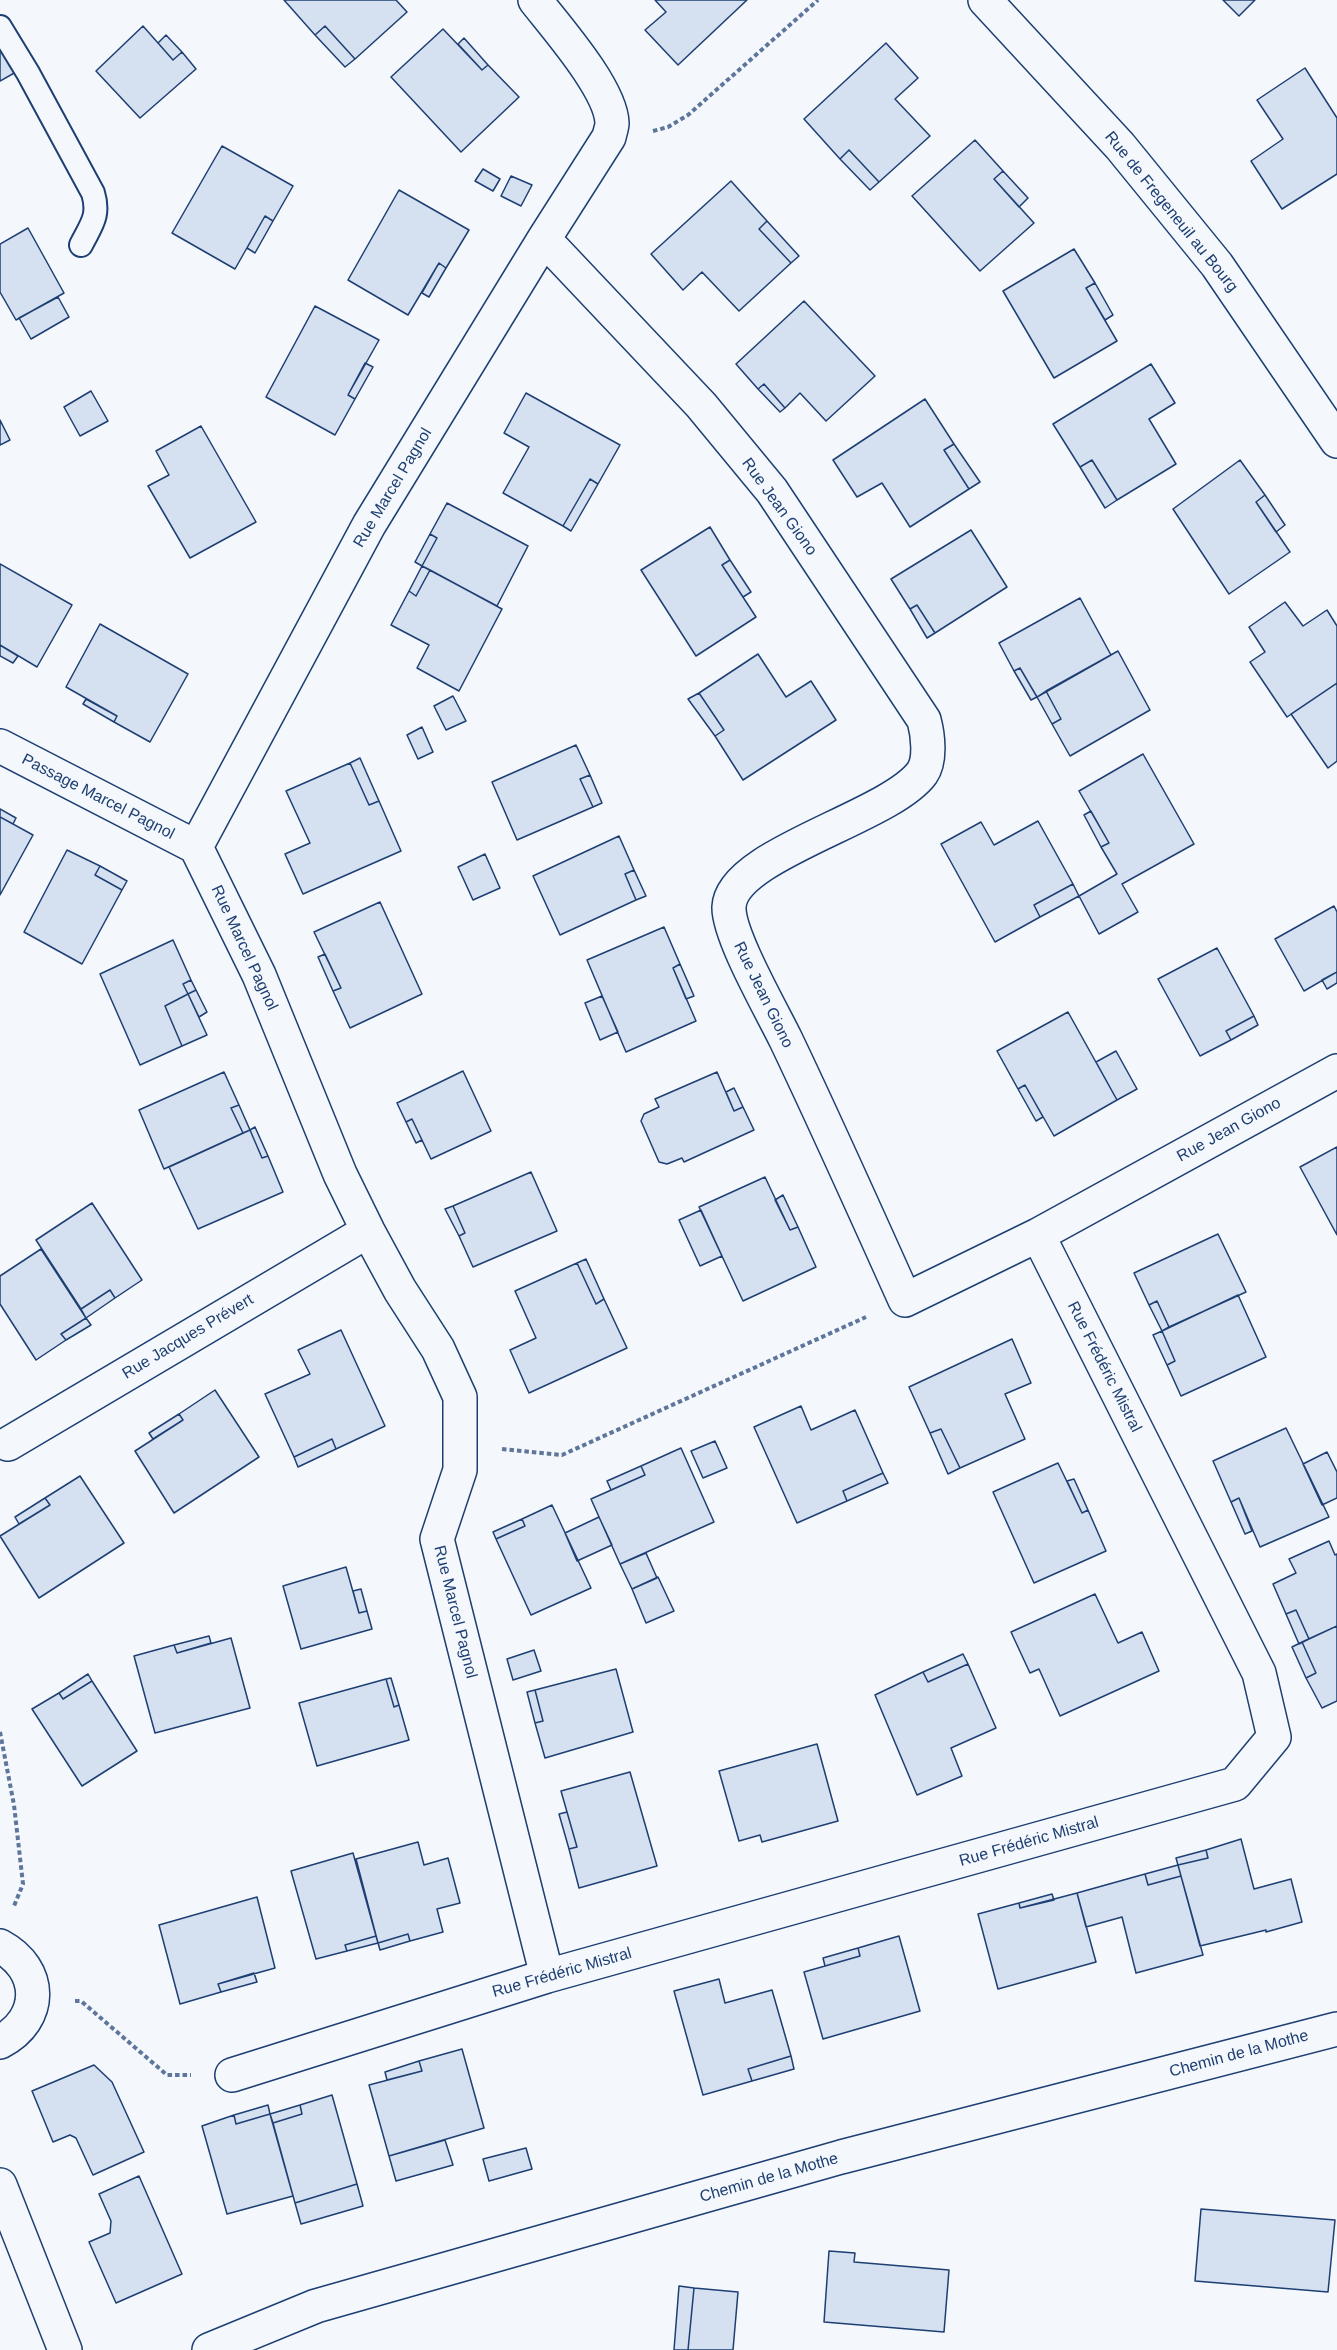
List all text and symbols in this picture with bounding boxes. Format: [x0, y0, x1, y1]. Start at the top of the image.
street label: Rue de Fregeneuil au Bourg [1100, 128, 1242, 296]
street label: Rue Marcel Pagnol [350, 425, 436, 551]
street label: Rue Jean Giono [737, 455, 821, 559]
street label: Passage Marcel Pagnol [18, 750, 178, 844]
street label: Rue Marcel Pagnol [207, 882, 281, 1014]
street label: Rue Jean Giono [729, 939, 797, 1051]
street label: Rue Jean Giono [1174, 1094, 1284, 1166]
street label: Rue Jacques Prévert [119, 1290, 257, 1384]
street label: Rue Frédéric Mistral [1063, 1298, 1145, 1436]
street label: Rue Marcel Pagnol [429, 1544, 481, 1680]
street label: Rue Frédéric Mistral [957, 1813, 1101, 1871]
street label: Rue Frédéric Mistral [490, 1944, 634, 2002]
street label: Chemin de la Mothe [1167, 2026, 1311, 2082]
street label: Chemin de la Mothe [698, 2149, 840, 2207]

